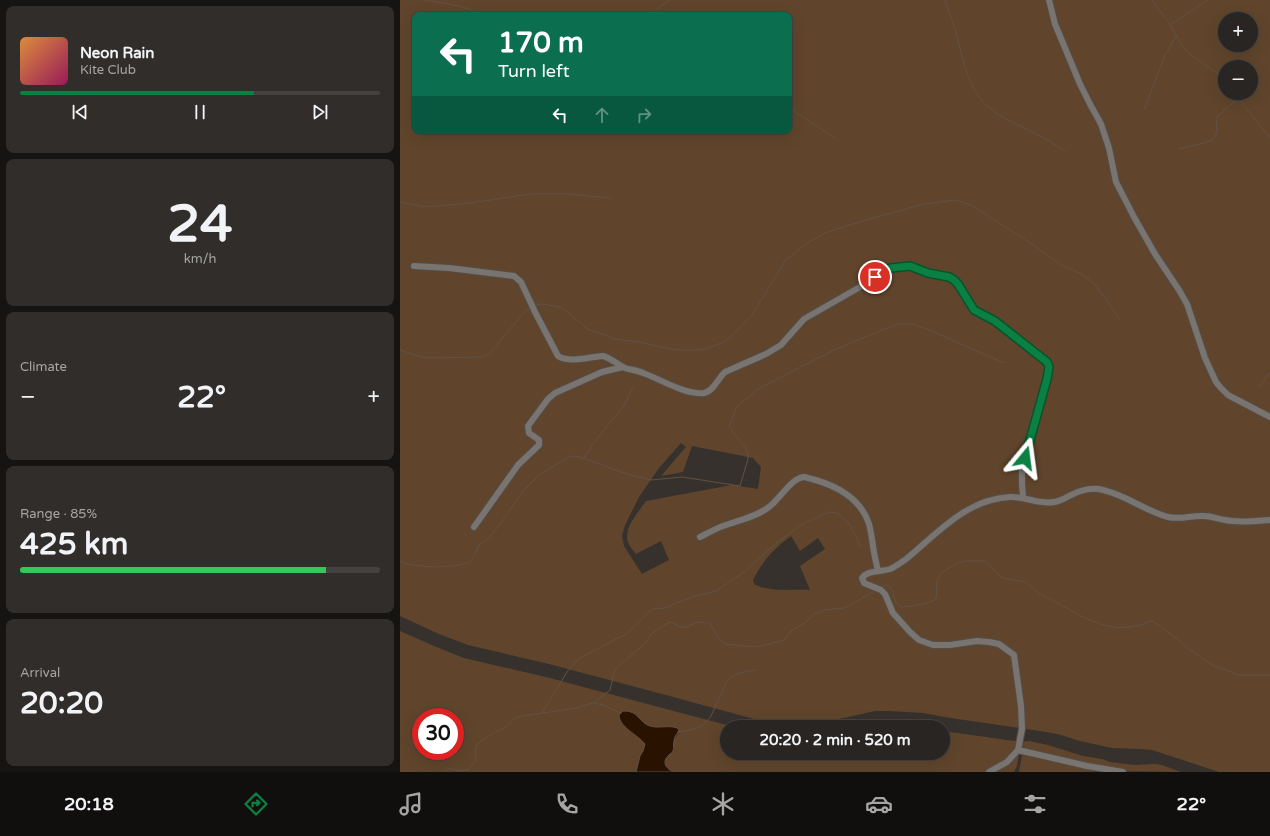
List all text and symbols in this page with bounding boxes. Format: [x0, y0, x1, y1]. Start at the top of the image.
map controls [1218, 12, 1258, 100]
button: + [1218, 12, 1258, 52]
text: 170 m [498, 26, 584, 60]
icon: left [432, 28, 484, 80]
text: Neon Rain [80, 44, 154, 62]
text: Turn left [498, 60, 570, 82]
button: − [1218, 60, 1258, 100]
text: Kite Club [80, 62, 136, 78]
icon: previous [69, 101, 91, 123]
icon: pause [189, 101, 211, 123]
icon: next [309, 101, 331, 123]
icon: left [549, 104, 571, 126]
icon: ahead [591, 104, 613, 126]
icon: right [633, 104, 655, 126]
text: 24 [167, 193, 233, 256]
text: km/h [184, 251, 216, 267]
pin [858, 260, 892, 294]
icon: arrive [864, 266, 886, 288]
text: Climate [20, 359, 67, 375]
text: 22° [177, 379, 226, 416]
text: − [20, 384, 36, 410]
text: + [368, 384, 380, 410]
position arrow [1004, 437, 1046, 479]
text: Range · 85% [20, 506, 97, 522]
text: 425 km [20, 526, 128, 563]
text: Arrival [20, 665, 60, 681]
text: 20:20 [20, 685, 103, 722]
speed limit sign: 30 [412, 708, 464, 760]
text: 20:20 · 2 min · 520 m [760, 731, 910, 749]
icon: directions [242, 790, 270, 818]
icon: music [397, 790, 425, 818]
icon: phone [553, 790, 581, 818]
icon: climate [709, 790, 737, 818]
icon: car [865, 790, 893, 818]
icon: filters [1021, 790, 1049, 818]
text: 20:18 [64, 793, 114, 815]
text: 22° [1177, 793, 1206, 815]

